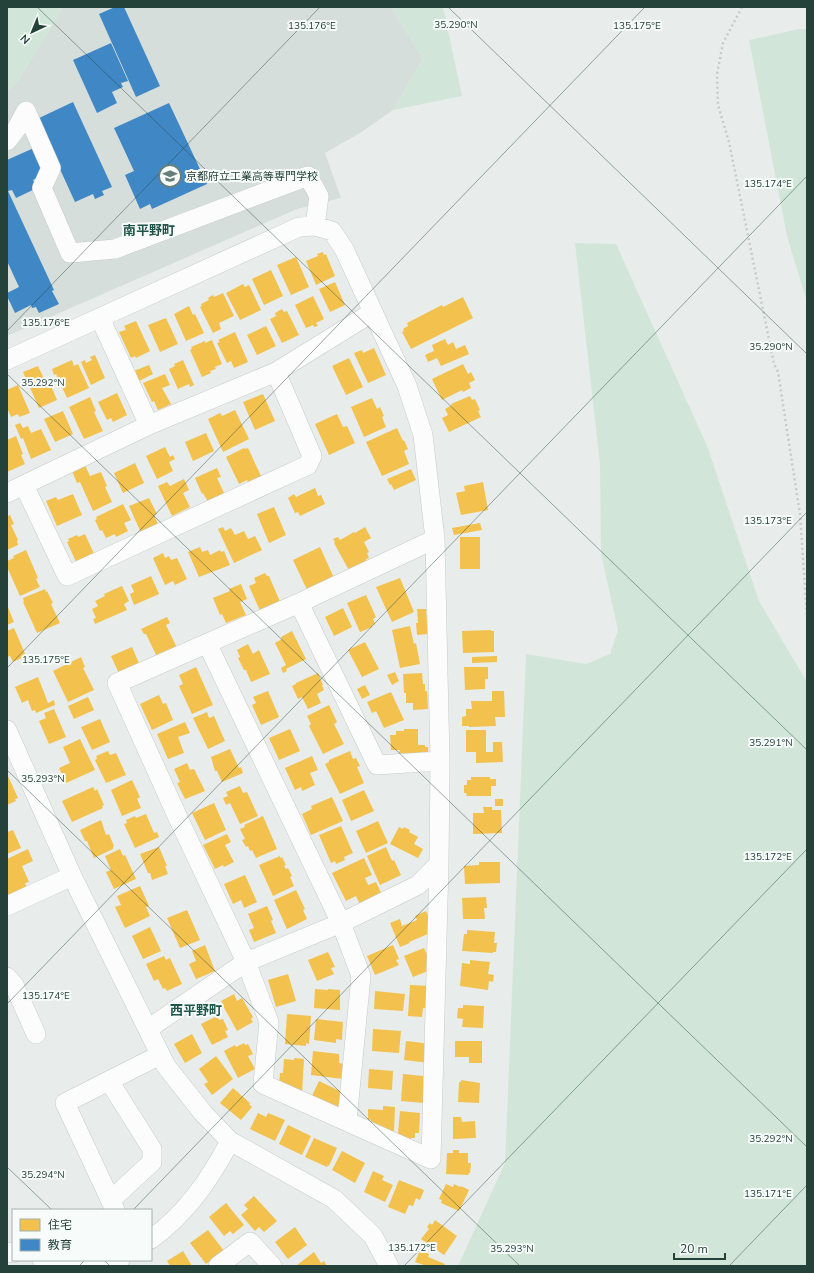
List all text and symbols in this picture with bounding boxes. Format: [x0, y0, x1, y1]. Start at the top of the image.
north arrow [12, 12, 52, 52]
text: 35.290°N [434, 18, 478, 32]
text: 135.176°E [288, 19, 336, 33]
text: 135.175°E [613, 19, 661, 33]
text: N [17, 31, 34, 47]
school or university icon: 京都府立工業高等専門学校 [157, 163, 183, 189]
place label: 京都府立工業高等専門学校 [186, 169, 318, 184]
text: 135.174°E [744, 177, 792, 191]
district label: 南平野町 [123, 222, 175, 240]
text: 135.176°E [22, 316, 70, 330]
text: 35.290°N [749, 340, 793, 354]
text: 35.292°N [21, 376, 65, 390]
text: 135.173°E [744, 514, 792, 528]
text: 135.175°E [22, 653, 70, 667]
text: 35.291°N [749, 736, 793, 750]
text: 35.293°N [21, 772, 65, 786]
text: 135.172°E [744, 850, 792, 864]
text: 135.174°E [22, 989, 70, 1003]
district label: 西平野町 [170, 1002, 222, 1020]
text: 35.292°N [749, 1132, 793, 1146]
text: 35.294°N [21, 1168, 65, 1182]
text: 135.171°E [744, 1187, 792, 1201]
legend [12, 1209, 152, 1261]
text: 住宅 [48, 1217, 72, 1233]
scale bar [674, 1235, 725, 1261]
text: 教育 [48, 1237, 72, 1253]
text: 135.172°E [388, 1241, 436, 1255]
text: 20 m [680, 1241, 708, 1257]
text: 35.293°N [490, 1242, 534, 1256]

